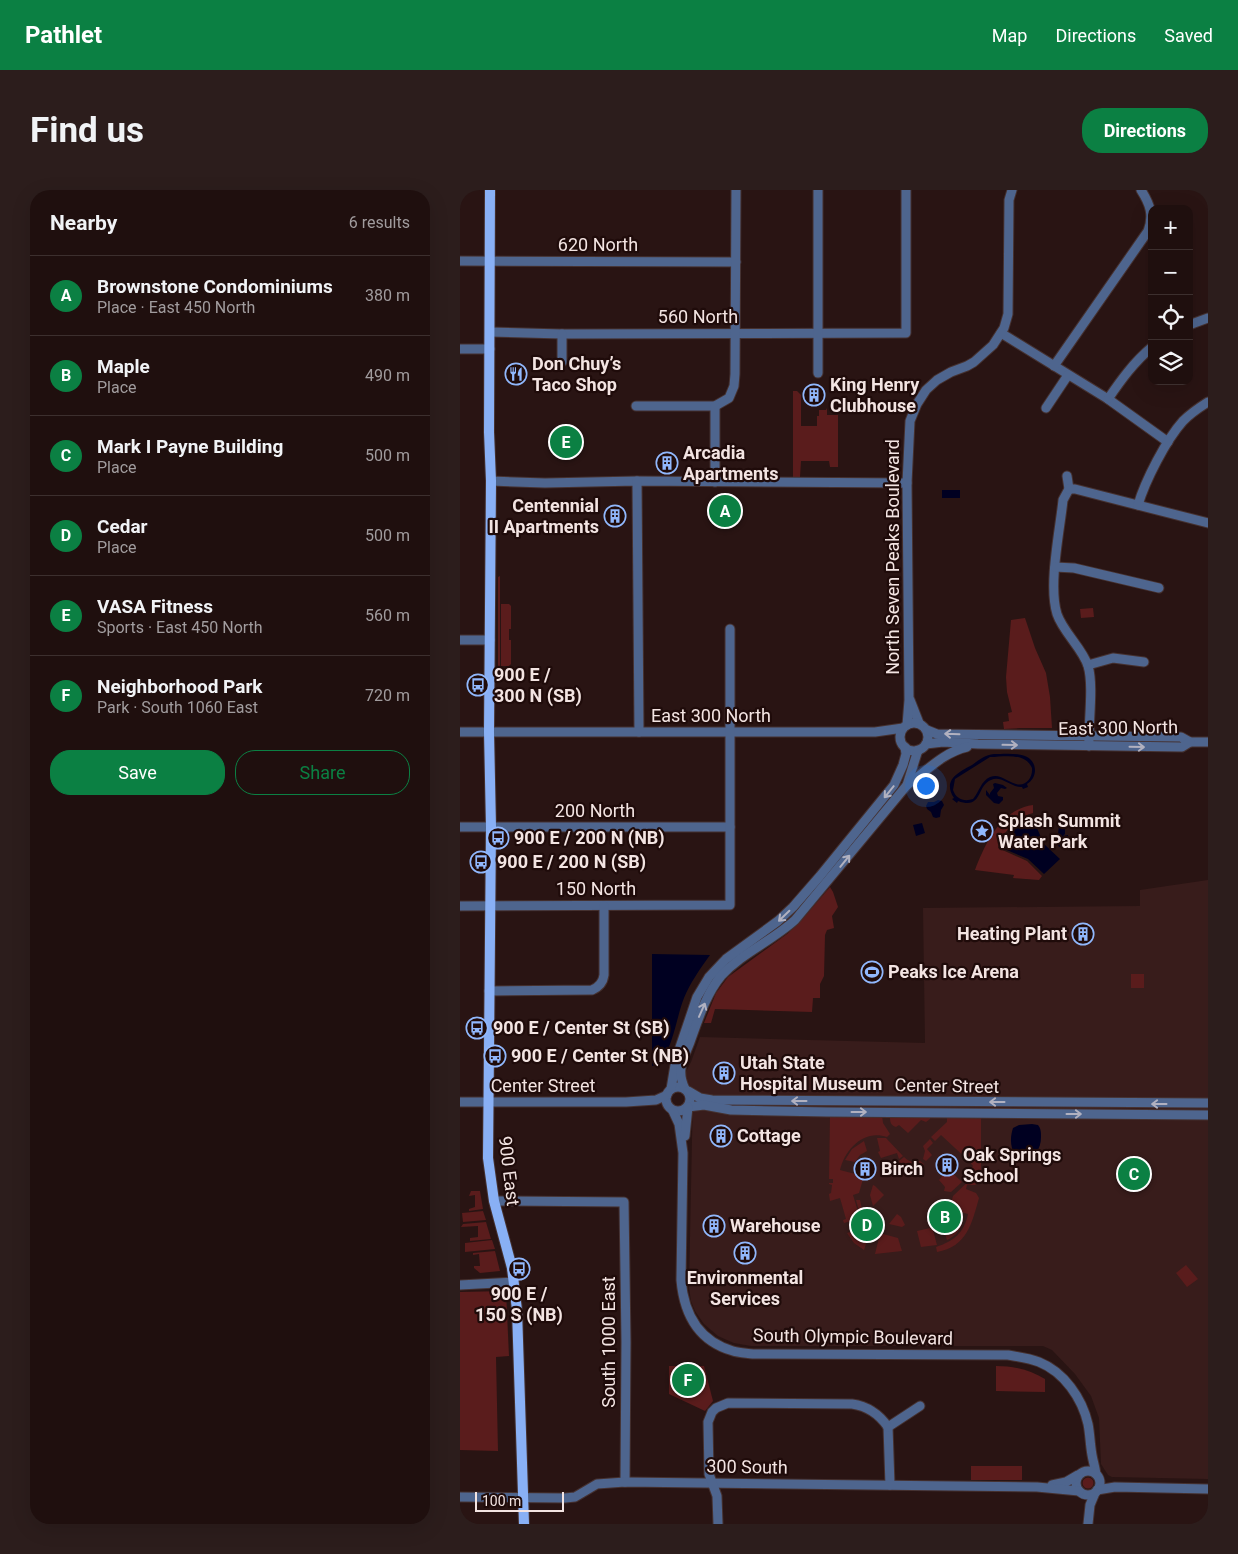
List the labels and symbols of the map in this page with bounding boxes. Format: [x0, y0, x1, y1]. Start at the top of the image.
street label: 620 North [558, 234, 638, 255]
street label: 560 North [658, 306, 738, 327]
place label: Don Chuy’s Taco Shop [532, 353, 621, 395]
restaurant icon: Don Chuy’s Taco Shop [504, 362, 528, 386]
place label: King Henry Clubhouse [830, 374, 920, 416]
building icon: King Henry Clubhouse [802, 383, 826, 407]
pin: E [550, 423, 582, 461]
street label: North Seven Peaks Boulevard [882, 439, 903, 675]
place label: Arcadia Apartments [683, 442, 778, 484]
building icon: Arcadia Apartments [655, 451, 679, 475]
pin: A [709, 492, 741, 530]
place label: Centennial II Apartments [489, 495, 599, 537]
building icon: Centennial II Apartments [603, 504, 627, 528]
place label: 900 E / 300 N (SB) [494, 664, 582, 707]
bus stop icon: 900 E / 300 N (SB) [466, 673, 490, 697]
street label: East 300 North [651, 705, 771, 726]
street label: East 300 North [1058, 716, 1178, 739]
one-way arrow [944, 729, 960, 739]
one-way arrow [1002, 740, 1018, 749]
one-way arrow [1129, 742, 1145, 752]
your location [913, 773, 939, 799]
one-way arrow [883, 785, 894, 798]
street label: 200 North [555, 800, 635, 821]
place label: Splash Summit Water Park [998, 810, 1121, 852]
place icon: Splash Summit Water Park [970, 819, 994, 843]
bus stop icon: 900 E / 200 N (NB) [486, 826, 510, 850]
place label: 900 E / 200 N (NB) [514, 827, 665, 849]
bus stop icon: 900 E / 200 N (SB) [469, 850, 493, 874]
place label: 900 E / 200 N (SB) [497, 851, 646, 873]
one-way arrow [839, 854, 850, 867]
street label: 150 North [556, 878, 636, 899]
one-way arrow [778, 909, 790, 921]
building icon: Heating Plant [1071, 922, 1095, 946]
place label: Heating Plant [957, 923, 1067, 944]
sports icon: Peaks Ice Arena [860, 960, 884, 984]
place label: Peaks Ice Arena [888, 961, 1019, 982]
one-way arrow [698, 1003, 708, 1018]
bus stop icon: 900 E / Center St (SB) [465, 1016, 489, 1040]
place label: 900 E / Center St (SB) [493, 1017, 670, 1039]
bus stop icon: 900 E / Center St (NB) [483, 1044, 507, 1068]
place label: 900 E / Center St (NB) [511, 1045, 689, 1067]
place label: Utah State Hospital Museum [740, 1052, 882, 1094]
building icon: Utah State Hospital Museum [712, 1061, 736, 1085]
street label: Center Street [894, 1074, 1000, 1097]
street label: Center Street [491, 1075, 595, 1096]
one-way arrow [792, 1096, 808, 1105]
one-way arrow [989, 1098, 1005, 1107]
one-way arrow [1152, 1099, 1168, 1109]
one-way arrow [850, 1107, 867, 1117]
one-way arrow [1066, 1109, 1082, 1119]
building icon: Cottage [709, 1124, 733, 1148]
place label: Cottage [737, 1125, 801, 1146]
street label: 900 East [495, 1135, 524, 1207]
place label: Oak Springs School [963, 1144, 1061, 1186]
building icon: Oak Springs School [935, 1153, 959, 1177]
pin: C [1118, 1155, 1150, 1193]
building icon: Birch [853, 1157, 877, 1181]
place label: Birch [881, 1158, 923, 1179]
pin: B [929, 1198, 961, 1236]
pin: D [851, 1206, 883, 1244]
building icon: Warehouse [702, 1214, 726, 1238]
place label: Warehouse [730, 1215, 821, 1236]
building icon: Environmental Services [733, 1241, 757, 1265]
bus stop icon: 900 E / 150 S (NB) [507, 1257, 531, 1281]
place label: Environmental Services [687, 1267, 803, 1309]
street label: South 1000 East [598, 1276, 619, 1408]
place label: 900 E / 150 S (NB) [475, 1283, 563, 1326]
street label: South Olympic Boulevard [753, 1324, 953, 1349]
pin: F [672, 1361, 704, 1399]
street label: 300 South [706, 1455, 788, 1478]
scale bar [475, 1489, 564, 1512]

